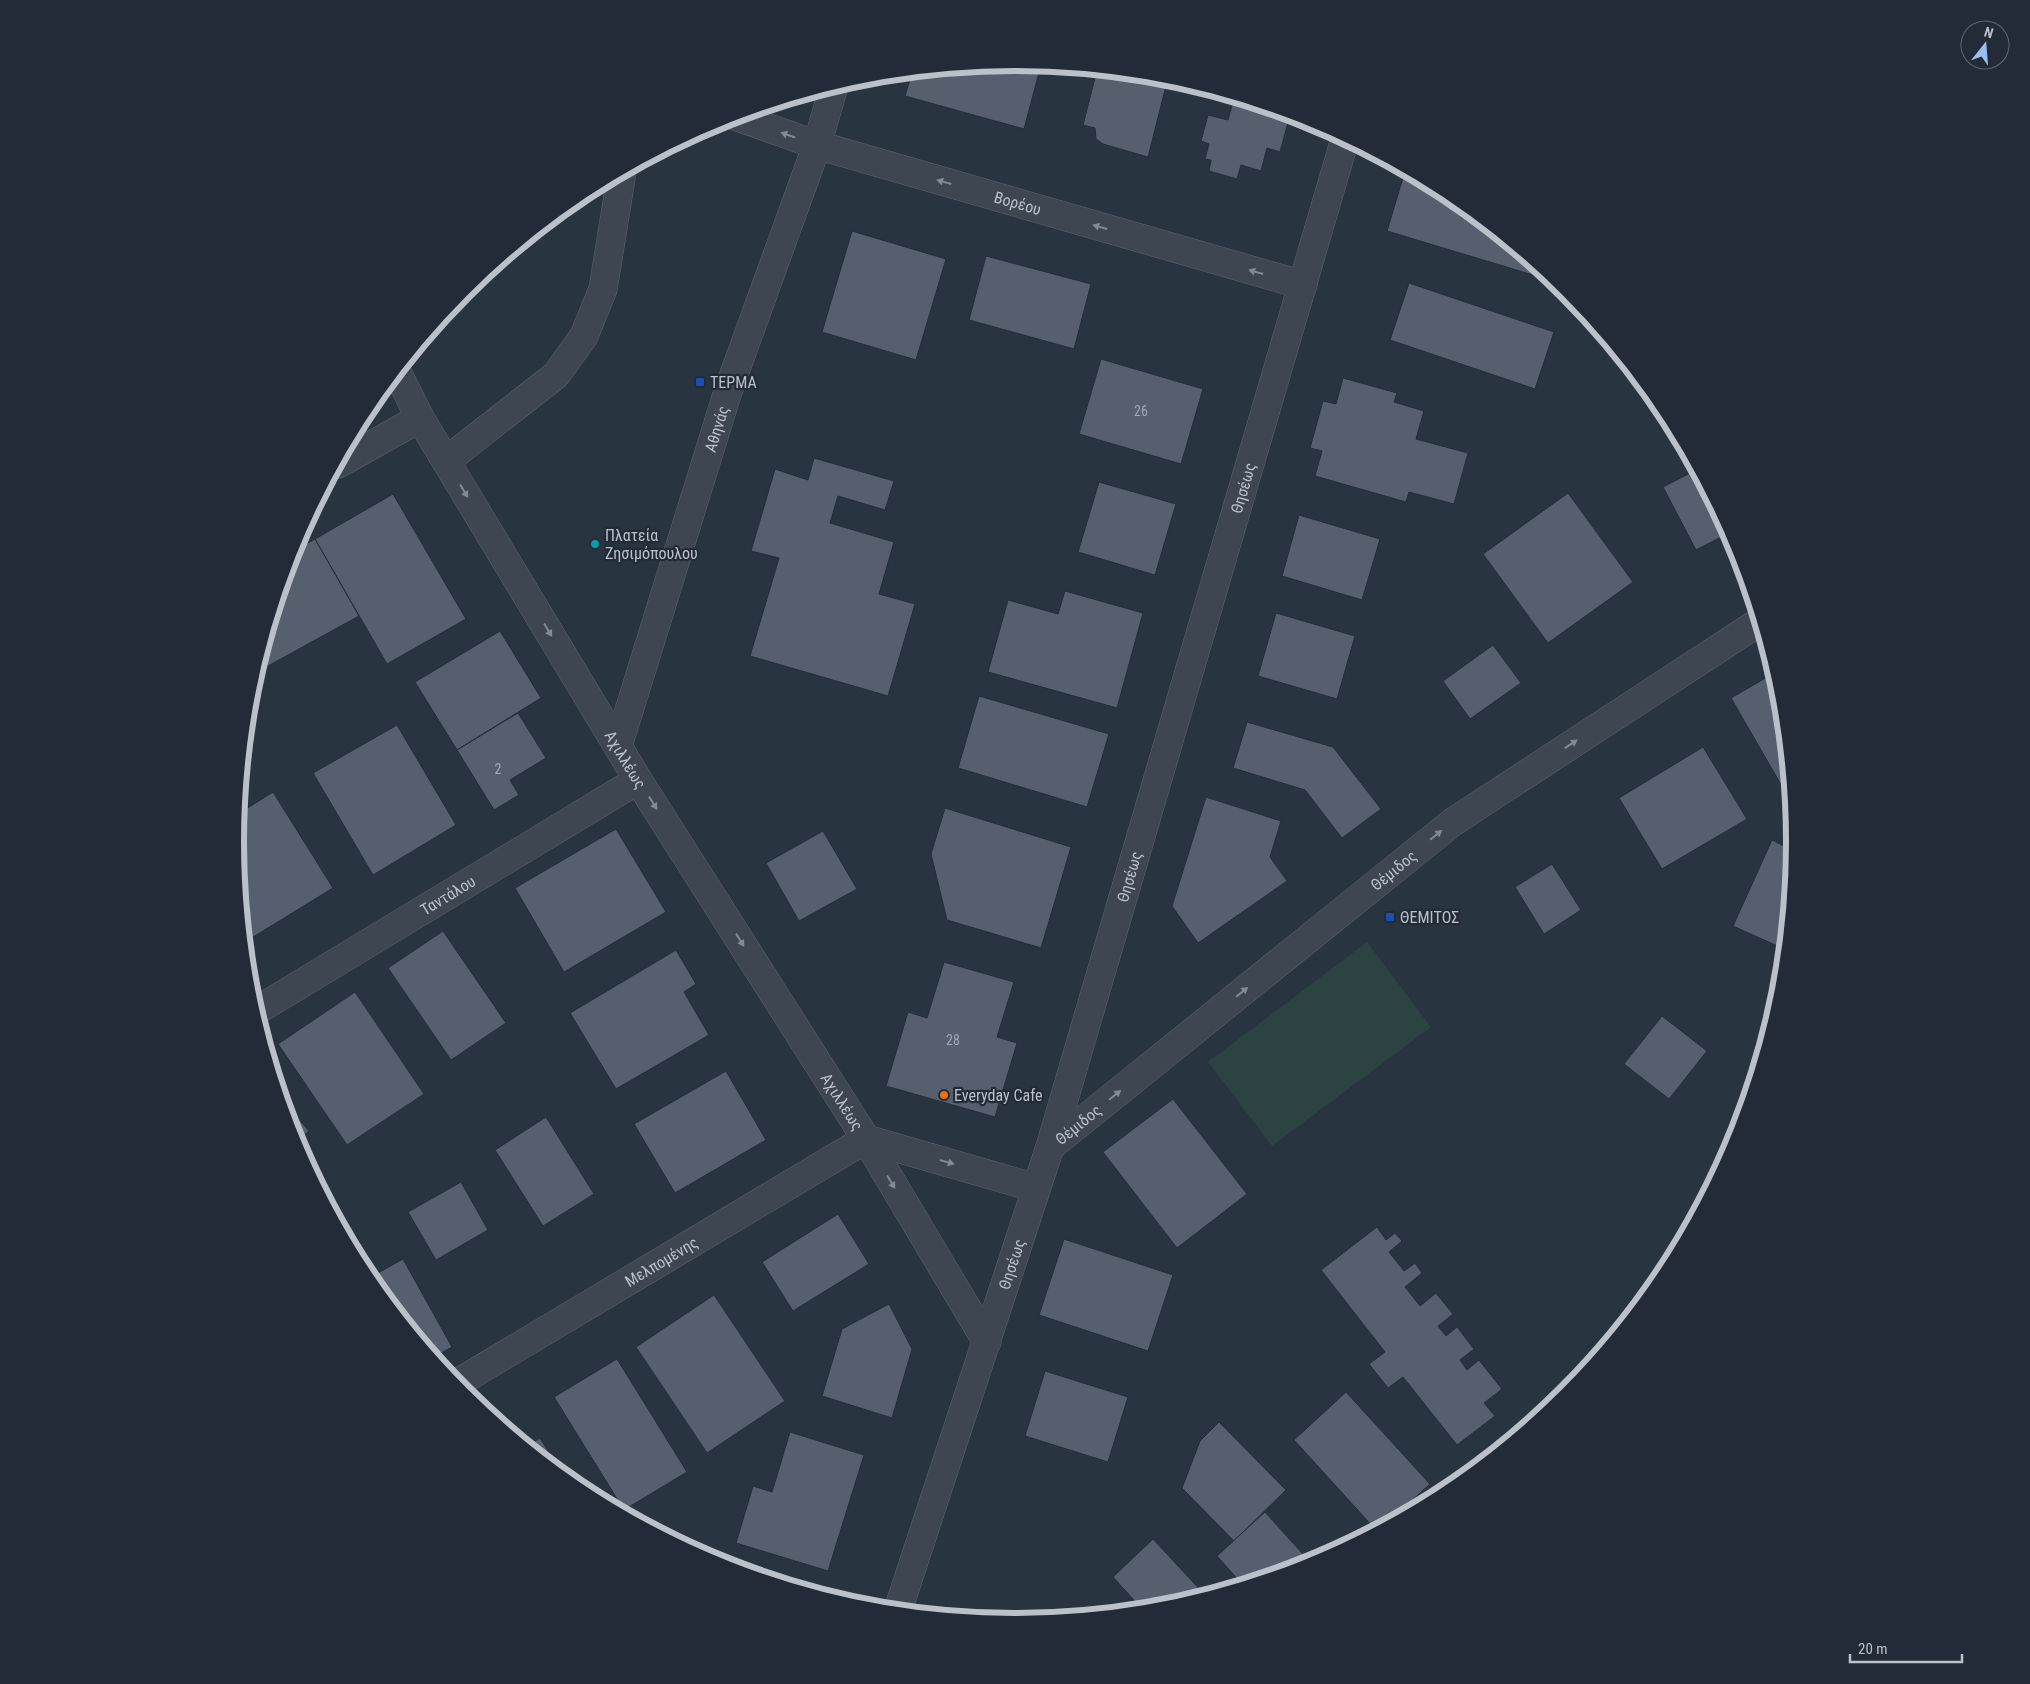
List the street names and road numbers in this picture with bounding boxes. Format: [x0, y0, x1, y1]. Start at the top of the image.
street label: Βορέου [992, 188, 1043, 219]
street label: Αθηνάς [701, 404, 733, 454]
street label: Θησέως [1227, 460, 1260, 516]
street label: Αχιλλέως [600, 727, 650, 792]
street label: Θέμιδος [1367, 846, 1420, 895]
street label: Θησέως [1113, 849, 1146, 904]
street label: Ταντάλου [417, 872, 479, 919]
street label: Αχιλλέως [817, 1070, 867, 1134]
street label: Θέμιδος [1052, 1101, 1105, 1149]
street label: Μελπομένης [622, 1233, 701, 1291]
street label: Θησέως [995, 1237, 1029, 1292]

